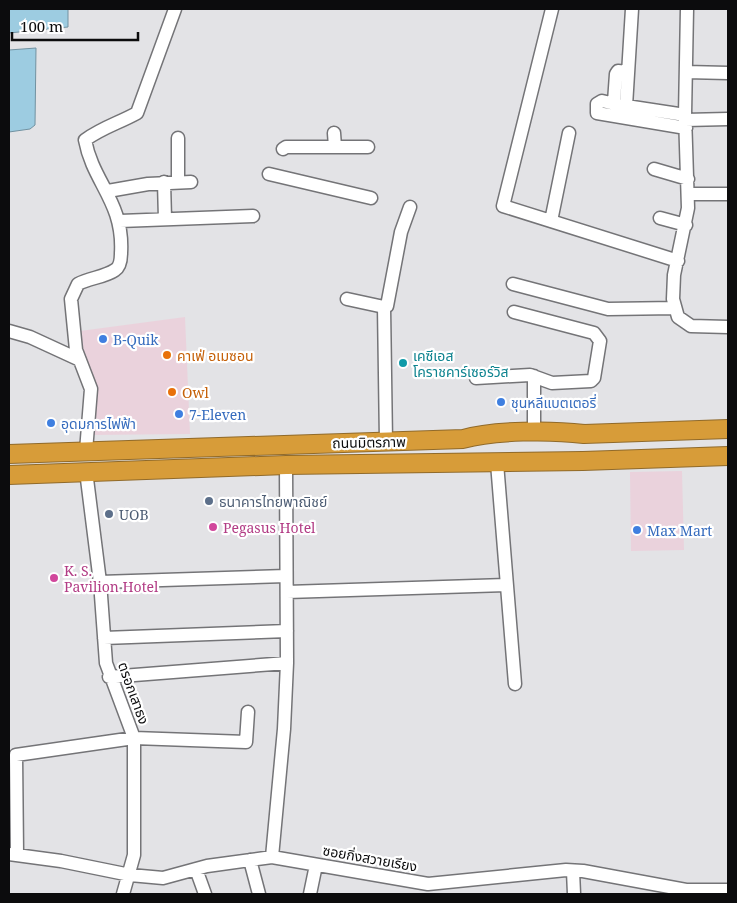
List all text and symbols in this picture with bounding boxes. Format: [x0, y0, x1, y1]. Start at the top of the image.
scale bar [12, 10, 139, 42]
text: 100 m [20, 16, 63, 36]
place label: B-Quik [113, 330, 159, 349]
marker: B-Quik [97, 333, 109, 345]
place label: คาเฟ่ อเมซอน [177, 346, 254, 365]
place label: เคซีเอส โคราชคาร์เซอร์วิส [413, 346, 509, 381]
marker: คาเฟ่ อเมซอน [161, 349, 173, 361]
marker: เคซีเอส โคราชคาร์เซอร์วิส [397, 357, 409, 369]
place label: Owl [182, 383, 209, 402]
marker: Owl [166, 386, 178, 398]
place label: ชุนหลีแบตเตอรี่ [511, 393, 597, 412]
marker: ชุนหลีแบตเตอรี่ [495, 396, 507, 408]
place label: 7-Eleven [189, 405, 246, 424]
marker: 7-Eleven [173, 408, 185, 420]
place label: อุดมการไฟฟ้า [61, 414, 136, 433]
marker: อุดมการไฟฟ้า [45, 417, 57, 429]
street label: ถนนมิตรภาพ [332, 432, 406, 452]
place label: ธนาคารไทยพาณิชย์ [219, 492, 327, 511]
marker: ธนาคารไทยพาณิชย์ [203, 495, 215, 507]
place label: UOB [119, 505, 149, 524]
marker: UOB [103, 508, 115, 520]
place label: Pegasus Hotel [223, 518, 316, 537]
marker: Pegasus Hotel [207, 521, 219, 533]
place label: Max Mart [647, 521, 712, 540]
marker: Max Mart [631, 524, 643, 536]
place label: K. S. Pavilion Hotel [64, 561, 159, 596]
marker: K. S. Pavilion Hotel [48, 572, 60, 584]
street label: ตรอกเสาธง [114, 659, 154, 727]
street label: ซอยกิ่งสวายเรียง [321, 840, 419, 876]

